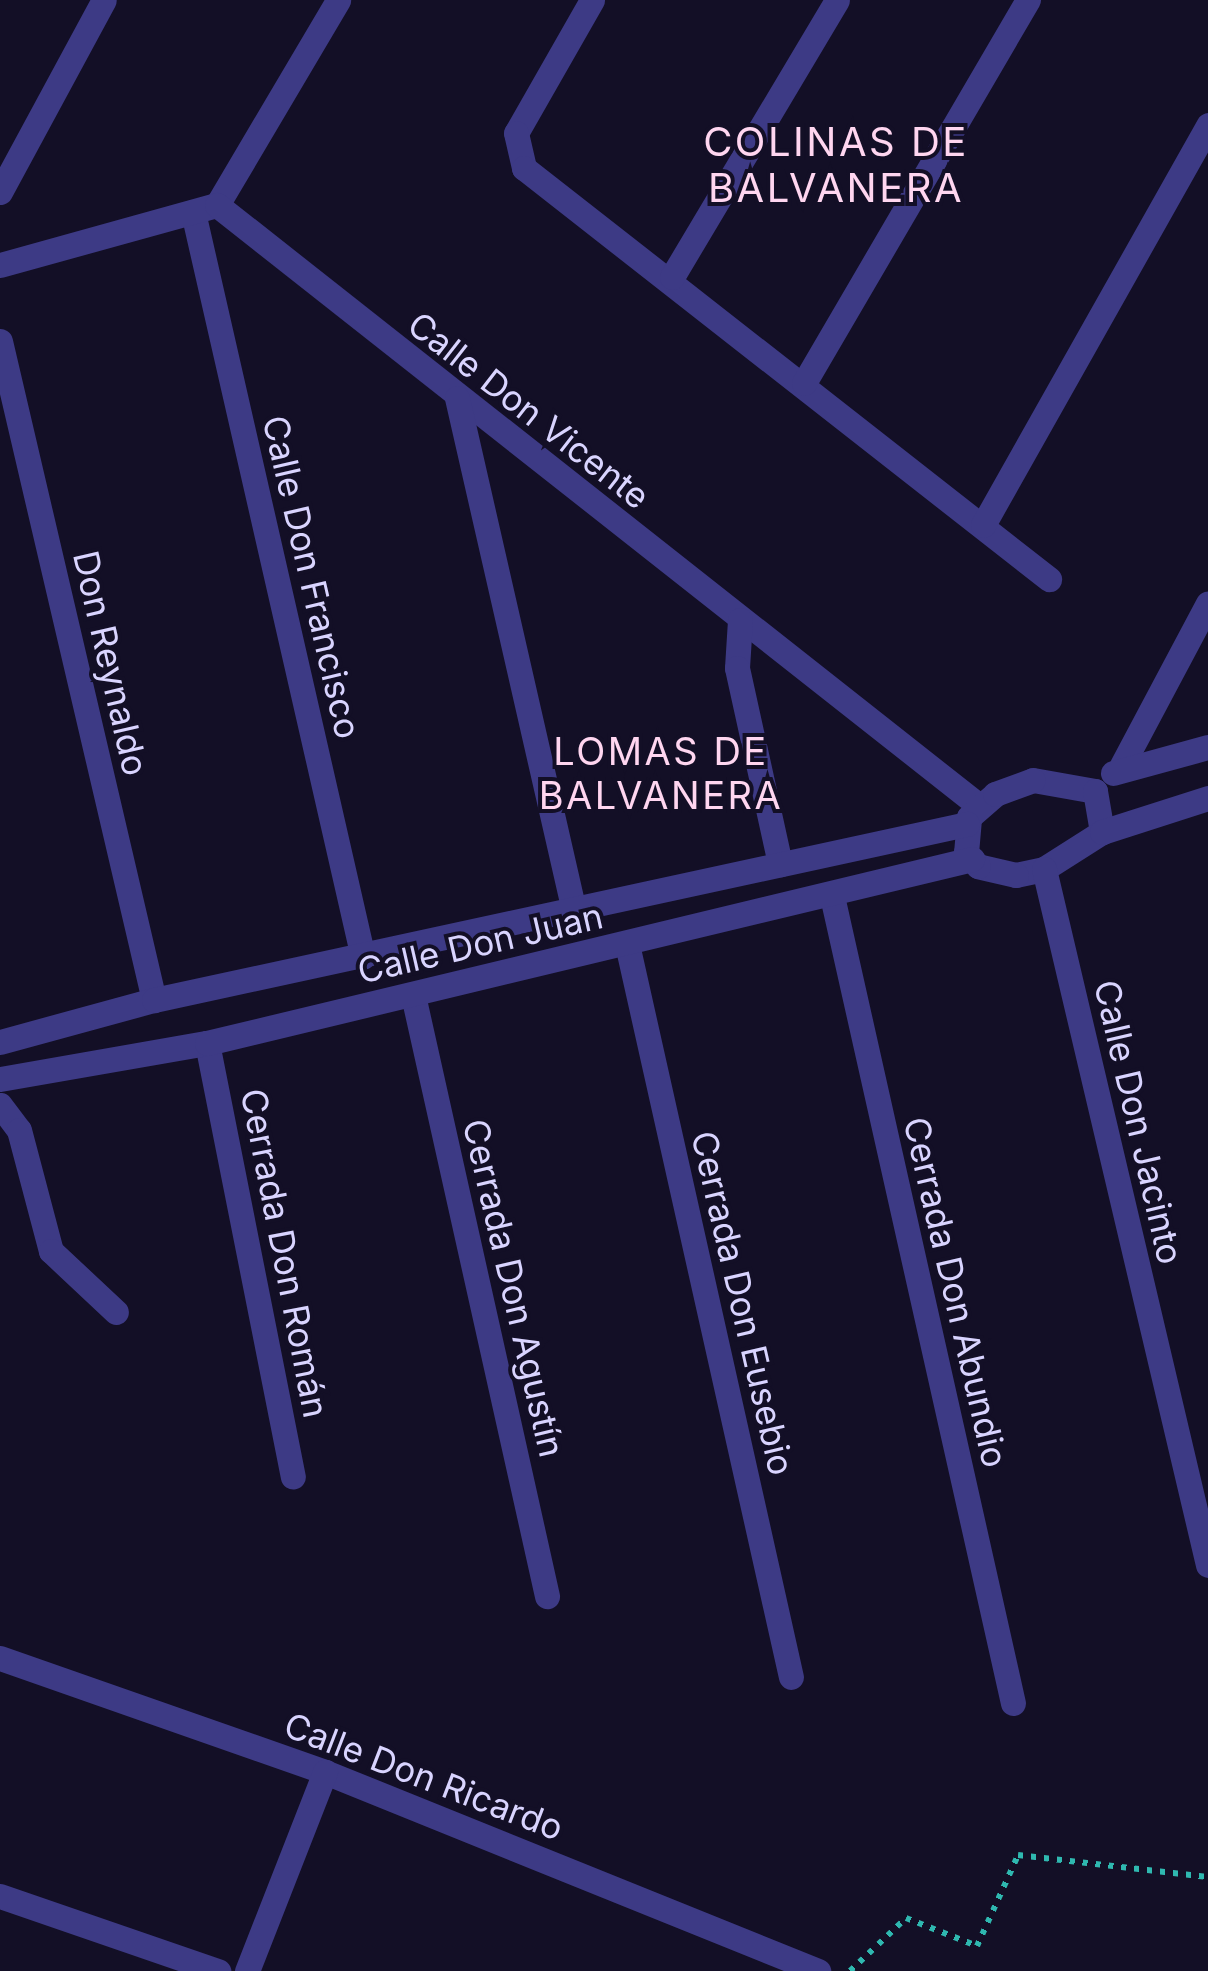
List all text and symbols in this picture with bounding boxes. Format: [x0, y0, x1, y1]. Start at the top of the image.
district label: COLINAS DE BALVANERA [703, 118, 969, 212]
street label: Calle Don Vicente [400, 303, 658, 517]
street label: Calle Don Francisco [254, 411, 370, 743]
street label: Don Reynaldo [65, 547, 157, 779]
district label: LOMAS DE BALVANERA [539, 729, 783, 818]
street label: Calle Don Juan [353, 894, 607, 992]
street label: Calle Don Jacinto [1086, 976, 1192, 1268]
street label: Cerrada Don Román [233, 1085, 337, 1421]
street label: Cerrada Don Abundio [895, 1113, 1017, 1471]
street label: Cerrada Don Agustín [455, 1115, 573, 1461]
street label: Cerrada Don Eusebio [683, 1127, 803, 1479]
street label: Calle Don Ricardo [279, 1704, 569, 1848]

